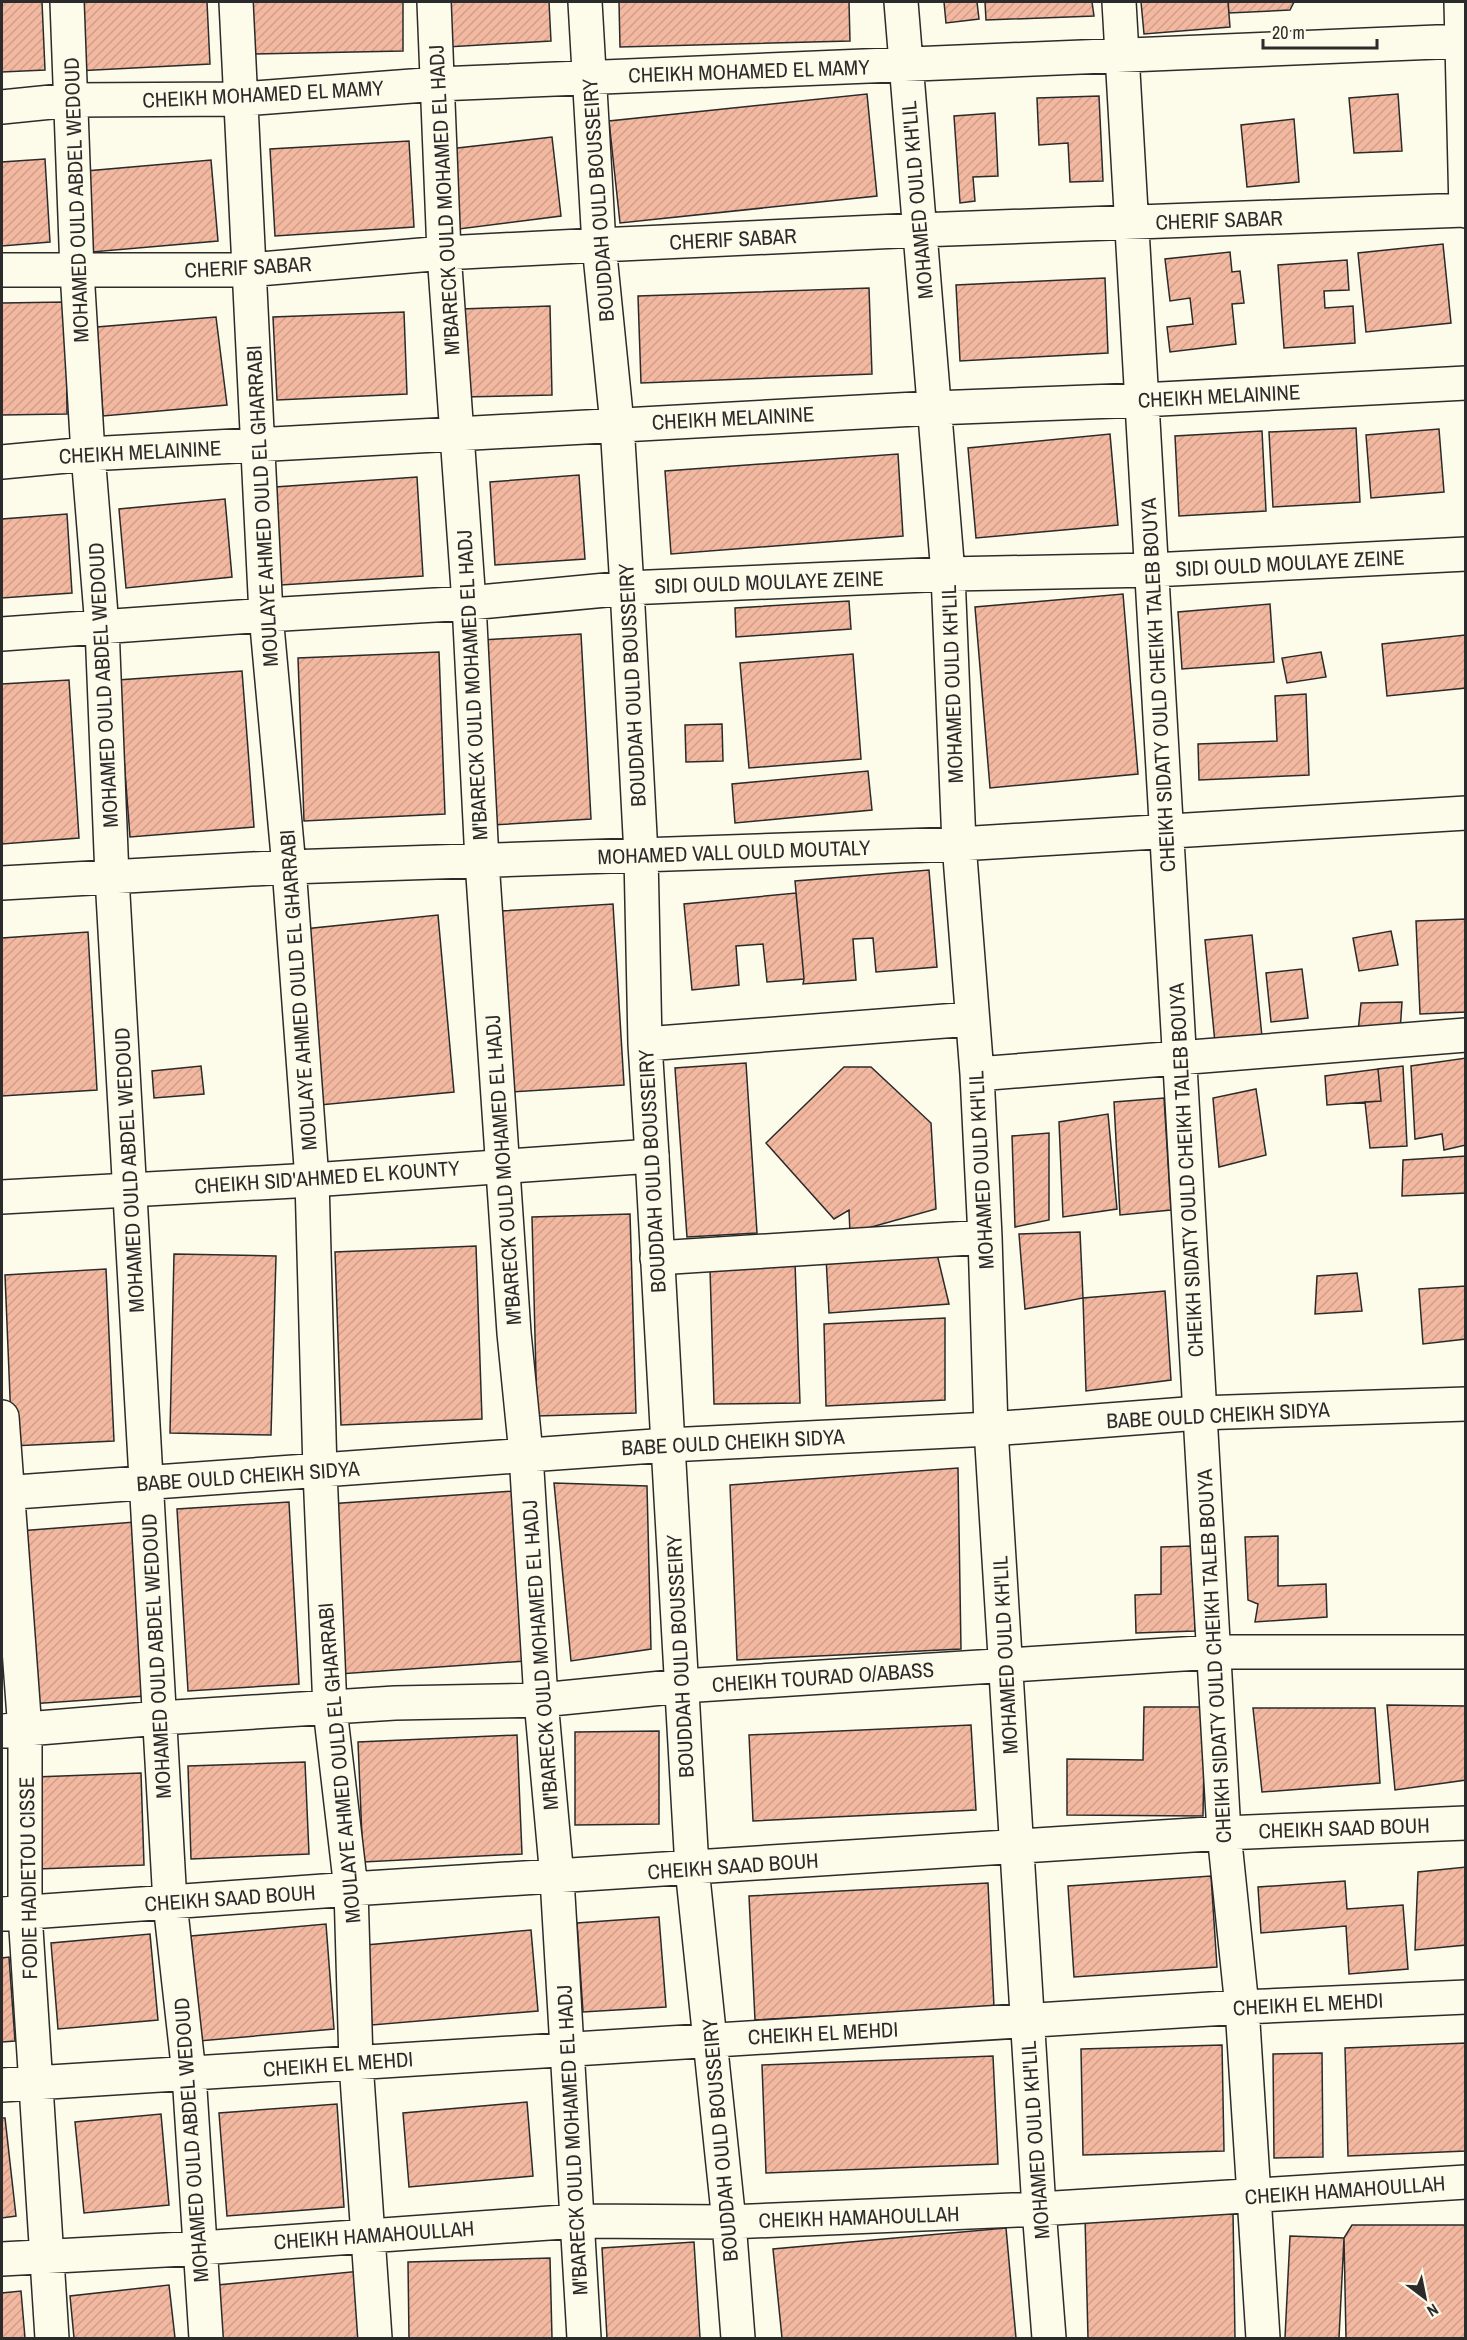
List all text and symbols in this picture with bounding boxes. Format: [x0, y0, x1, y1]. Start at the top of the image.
scale bar [1263, 12, 1377, 50]
text: 20 m [1272, 20, 1305, 45]
street label: M'BARECK OULD MOHAMED EL HADJ [421, 44, 467, 356]
street label: CHEIKH MOHAMED EL MAMY [628, 52, 871, 90]
street label: MOHAMED OULD ABDEL WEDOUD [57, 57, 95, 343]
street label: CHEIKH MOHAMED EL MAMY [142, 73, 385, 115]
street label: BOUDDAH OULD BOUSSEIRY [575, 77, 621, 323]
street label: MOHAMED OULD KH'LIL [894, 99, 940, 300]
street label: CHERIF SABAR [1155, 203, 1283, 237]
street label: CHERIF SABAR [669, 221, 797, 257]
street label: CHERIF SABAR [184, 249, 312, 285]
street label: MOULAYE AHMED OULD EL GHARRABI [239, 345, 285, 667]
street label: CHEIKH MELAININE [1137, 377, 1301, 415]
street label: CHEIKH MELAININE [651, 399, 815, 437]
street label: CHEIKH MELAININE [58, 433, 222, 471]
street label: CHEIKH SIDATY OULD CHEIKH TALEB BOUYA [1134, 497, 1182, 873]
street label: M'BARECK OULD MOHAMED EL HADJ [449, 529, 495, 841]
street label: MOHAMED OULD ABDEL WEDOUD [81, 542, 125, 828]
street label: SIDI OULD MOULAYE ZEINE [1175, 543, 1405, 583]
street label: BOUDDAH OULD BOUSSEIRY [611, 562, 653, 807]
street label: SIDI OULD MOULAYE ZEINE [654, 564, 884, 600]
street label: MOHAMED OULD KH'LIL [934, 584, 970, 784]
street label: MOULAYE AHMED OULD EL GHARRABI [272, 829, 324, 1151]
street label: MOHAMED VALL OULD MOUTALY [597, 833, 871, 871]
street label: CHEIKH SIDATY OULD CHEIKH TALEB BOUYA [1162, 982, 1210, 1358]
street label: M'BARECK OULD MOHAMED EL HADJ [478, 1014, 528, 1326]
street label: MOHAMED OULD ABDEL WEDOUD [107, 1027, 151, 1313]
street label: BOUDDAH OULD BOUSSEIRY [631, 1048, 673, 1293]
street label: MOHAMED OULD KH'LIL [961, 1070, 1001, 1270]
street label: CHEIKH SID'AHMED EL KOUNTY [193, 1153, 461, 1201]
street label: BABE OULD CHEIKH SIDYA [1106, 1395, 1331, 1435]
street label: BABE OULD CHEIKH SIDYA [621, 1422, 846, 1462]
street label: BABE OULD CHEIKH SIDYA [135, 1454, 361, 1498]
street label: CHEIKH SIDATY OULD CHEIKH TALEB BOUYA [1190, 1468, 1238, 1844]
street label: M'BARECK OULD MOHAMED EL HADJ [515, 1499, 565, 1811]
street label: MOHAMED OULD ABDEL WEDOUD [134, 1513, 178, 1799]
street label: BOUDDAH OULD BOUSSEIRY [659, 1533, 701, 1778]
street label: MOHAMED OULD KH'LIL [985, 1555, 1025, 1755]
street label: MOULAYE AHMED OULD EL GHARRABI [311, 1602, 367, 1924]
street label: CHEIKH TOURAD O/ABASS [711, 1655, 935, 1699]
street label: FODIE HADIETOU CISSE [12, 1776, 44, 1980]
street label: CHEIKH SAAD BOUH [1258, 1811, 1430, 1845]
street label: CHEIKH SAAD BOUH [647, 1846, 819, 1886]
street label: CHEIKH SAAD BOUH [144, 1878, 316, 1918]
street label: M'BARECK OULD MOHAMED EL HADJ [549, 1984, 595, 2296]
street label: CHEIKH EL MEHDI [1232, 1986, 1384, 2022]
street label: MOHAMED OULD ABDEL WEDOUD [167, 1997, 215, 2283]
street label: CHEIKH EL MEHDI [747, 2015, 899, 2051]
street label: BOUDDAH OULD BOUSSEIRY [695, 2017, 745, 2263]
street label: MOHAMED OULD KH'LIL [1014, 2040, 1056, 2240]
street label: CHEIKH EL MEHDI [262, 2044, 414, 2084]
street label: CHEIKH HAMAHOULLAH [1244, 2169, 1446, 2211]
street label: CHEIKH HAMAHOULLAH [758, 2199, 960, 2235]
street label: CHEIKH HAMAHOULLAH [273, 2214, 475, 2256]
north arrow [1395, 2268, 1455, 2328]
text: N [1423, 2299, 1443, 2323]

